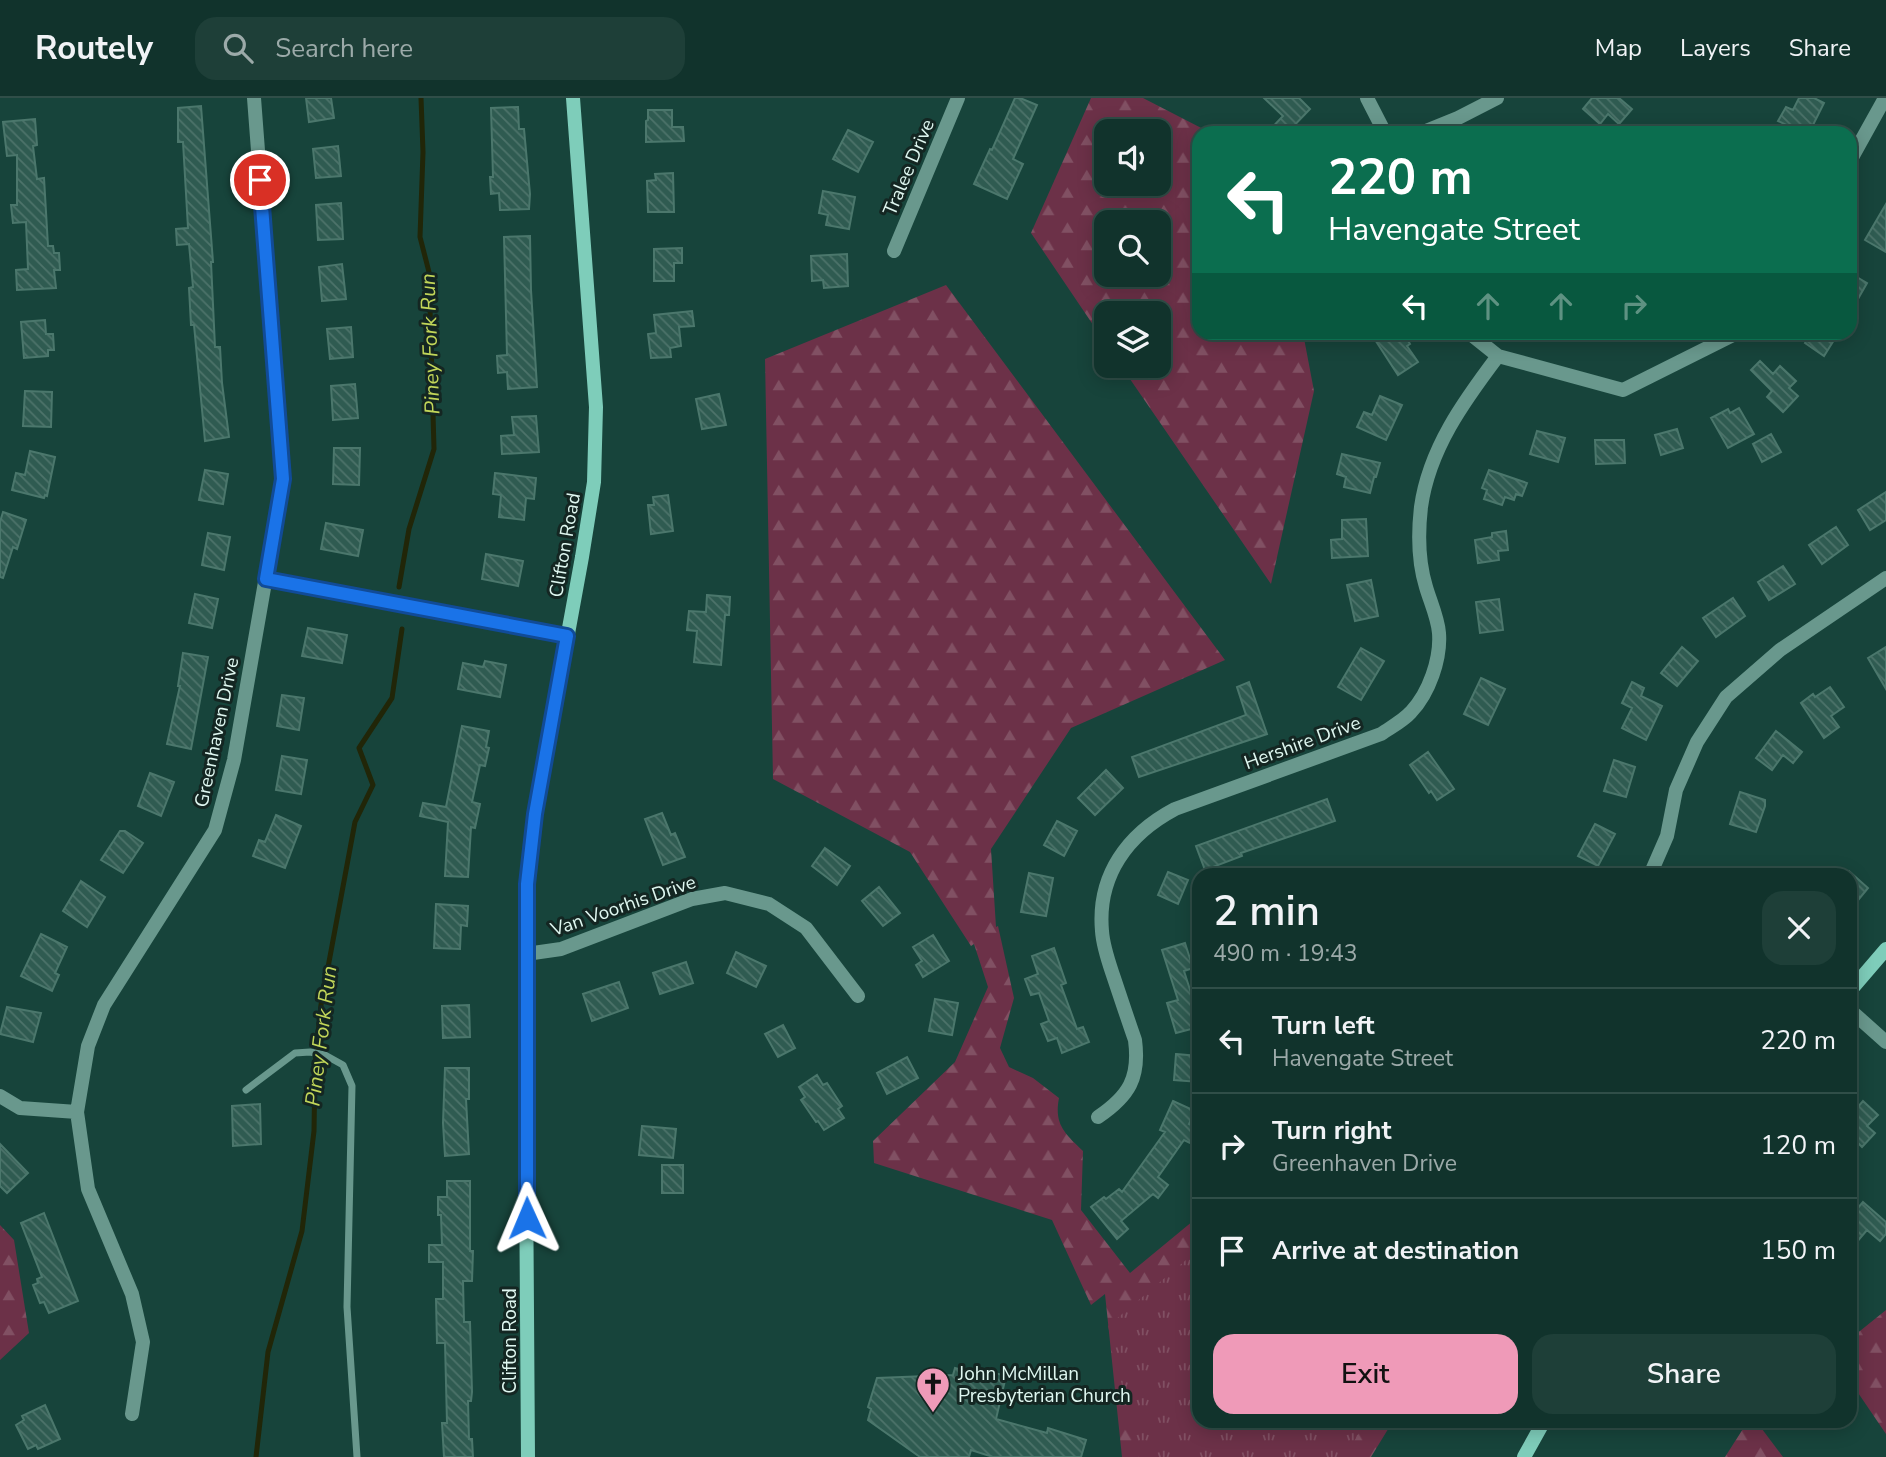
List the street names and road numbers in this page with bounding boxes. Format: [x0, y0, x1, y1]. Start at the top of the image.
street label: Tralee Drive [877, 115, 941, 220]
street label: Clifton Road [543, 491, 587, 599]
street label: Greenhaven Drive [188, 655, 246, 810]
street label: Hershire Drive [1240, 710, 1364, 776]
street label: Van Voorhis Drive [546, 869, 699, 943]
street label: Clifton Road [497, 1288, 523, 1394]

